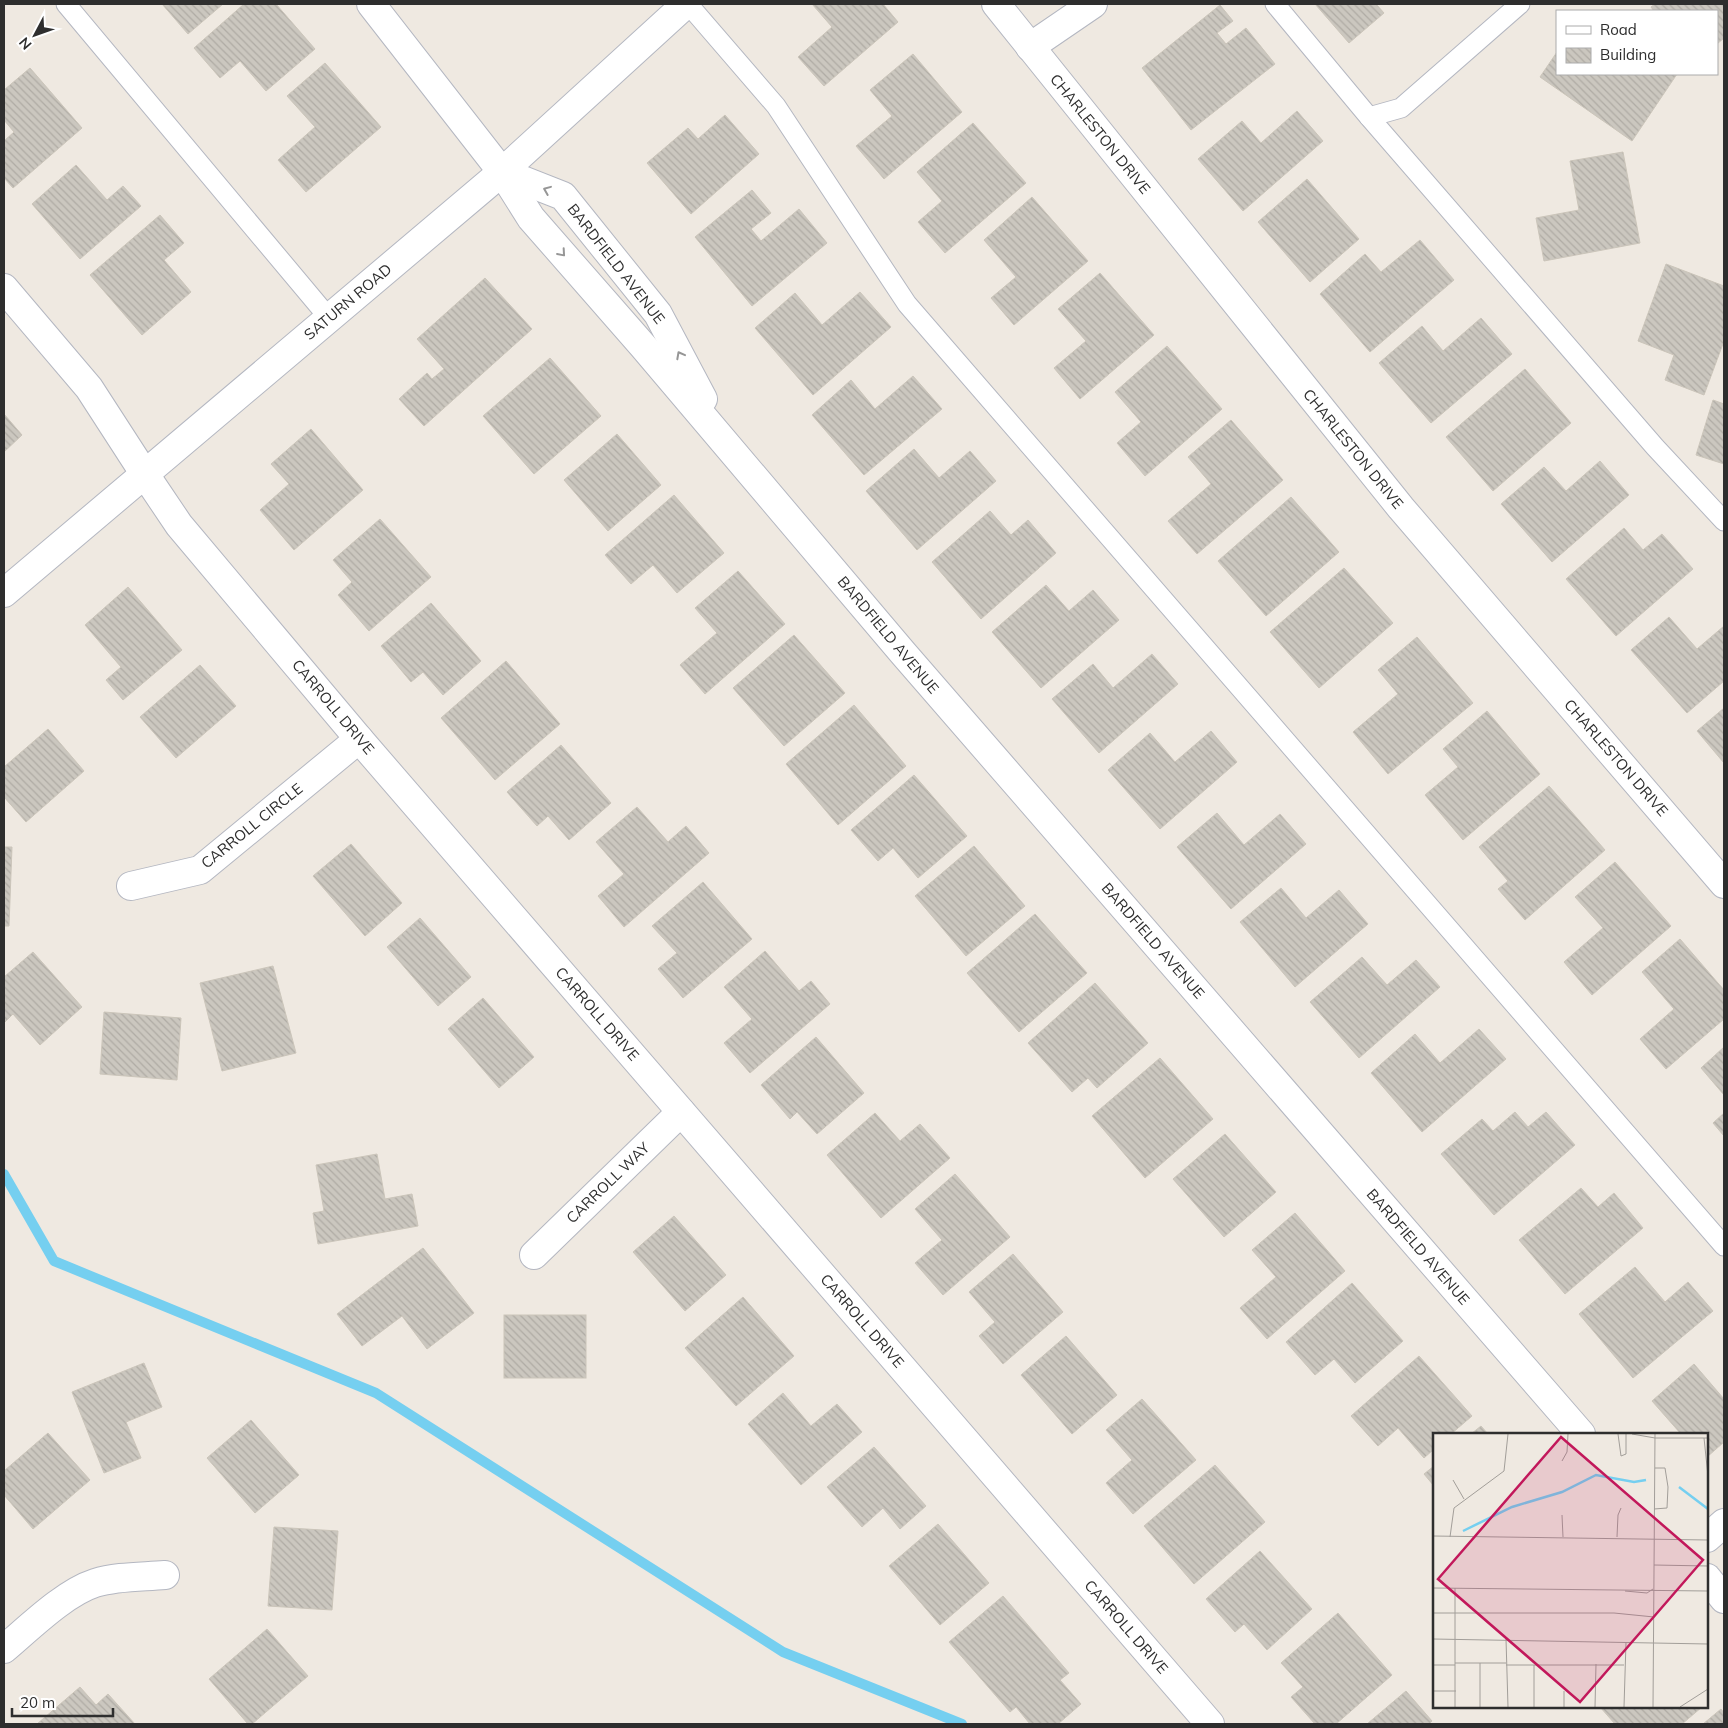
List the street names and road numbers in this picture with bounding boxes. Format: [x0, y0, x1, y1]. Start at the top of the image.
street label: CHARLESTON DRIVE [1046, 70, 1155, 198]
street label: BARDFIELD AVENUE [563, 200, 669, 328]
street label: SATURN ROAD [300, 259, 395, 344]
street label: CHARLESTON DRIVE [1299, 385, 1408, 513]
street label: BARDFIELD AVENUE [834, 572, 943, 697]
street label: CARROLL DRIVE [288, 655, 379, 758]
street label: CHARLESTON DRIVE [1560, 695, 1673, 820]
street label: CARROLL CIRCLE [197, 779, 306, 872]
street label: BARDFIELD AVENUE [1098, 879, 1209, 1003]
street label: CARROLL DRIVE [551, 963, 643, 1065]
street label: CARROLL WAY [562, 1137, 654, 1227]
street label: BARDFIELD AVENUE [1363, 1185, 1474, 1309]
street label: CARROLL DRIVE [816, 1270, 908, 1372]
street label: CARROLL DRIVE [1080, 1576, 1172, 1678]

